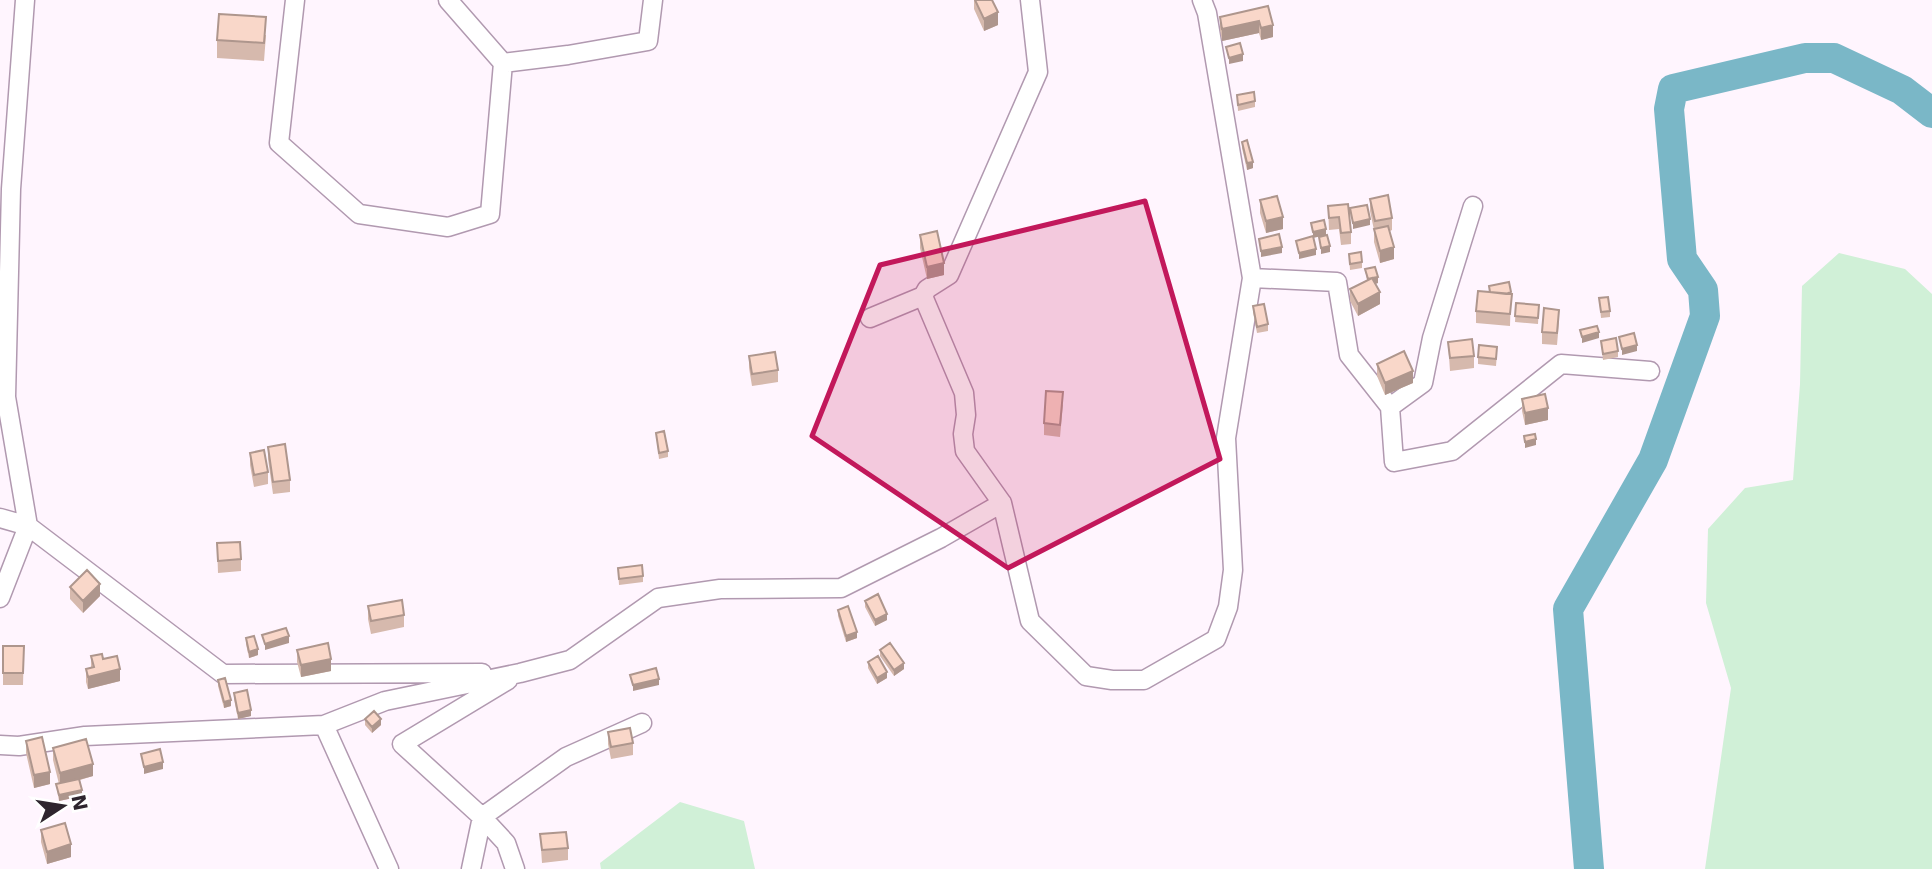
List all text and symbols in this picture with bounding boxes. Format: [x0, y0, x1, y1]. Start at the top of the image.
north arrow [28, 771, 98, 841]
text: N [67, 792, 92, 813]

